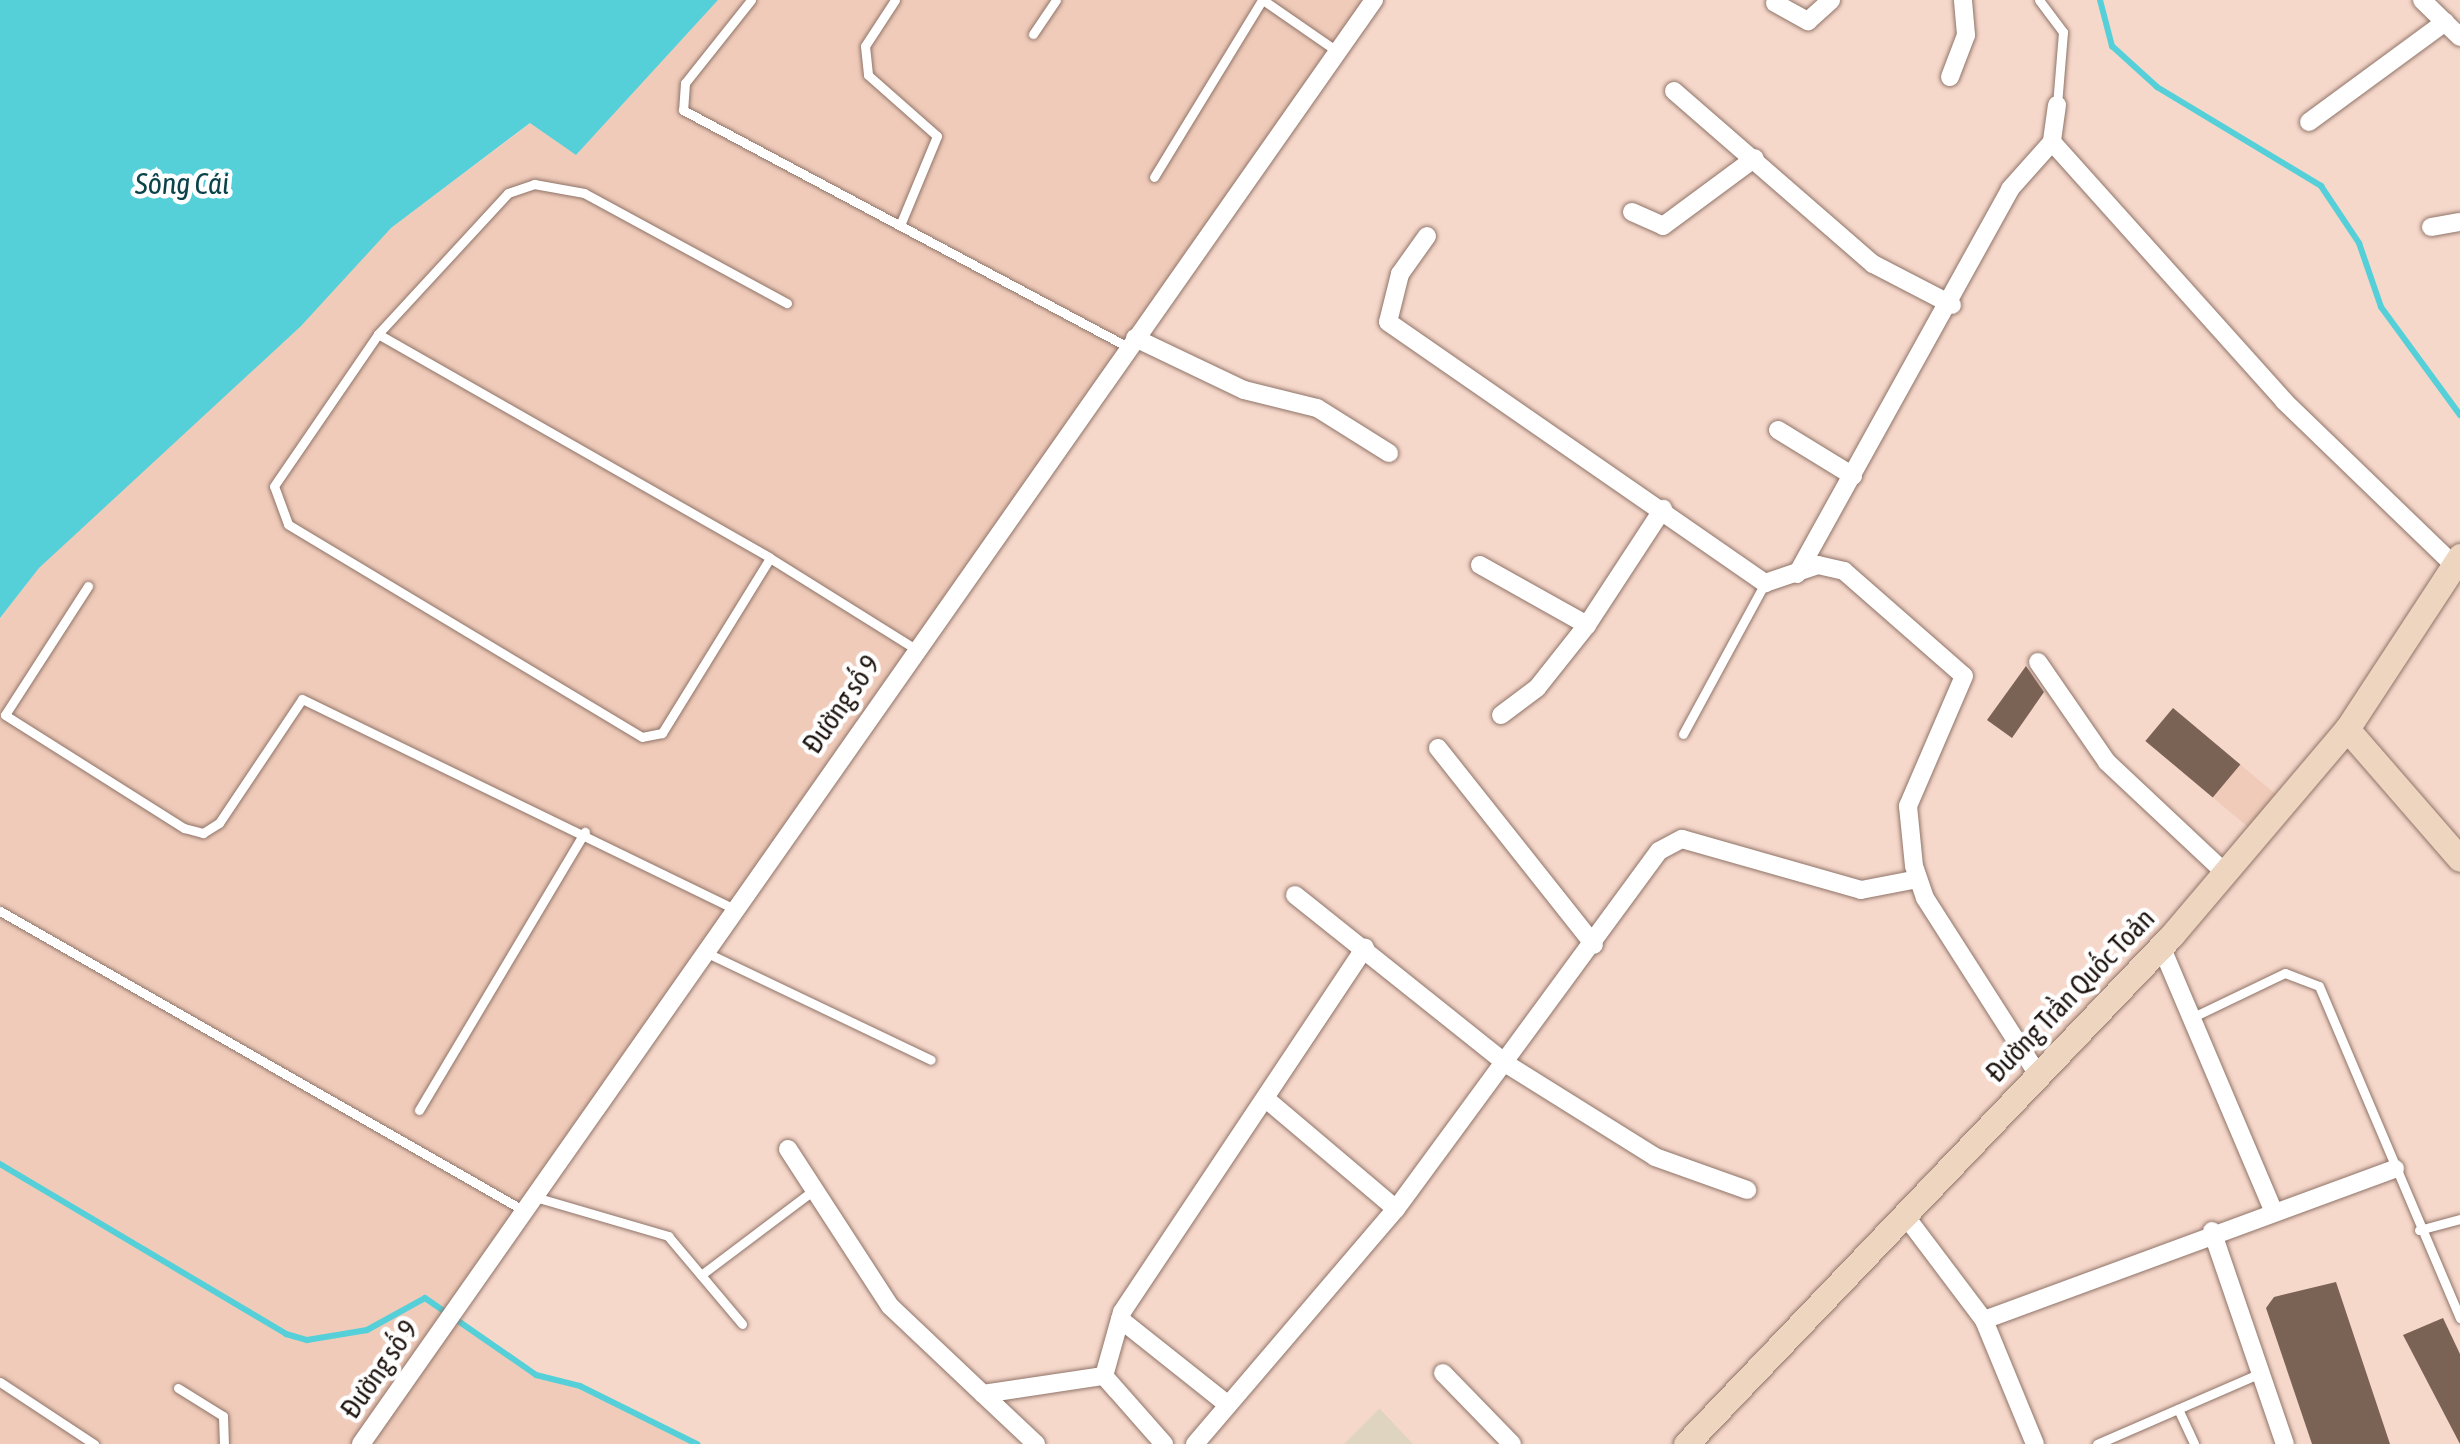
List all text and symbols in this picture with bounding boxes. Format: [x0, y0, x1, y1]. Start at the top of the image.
water label: Sông Cái [135, 165, 229, 201]
street label: Đường số 9 [795, 649, 887, 759]
street label: Đường Trần Quốc Toản [1979, 901, 2161, 1089]
street label: Đường số 9 [333, 1314, 425, 1424]

